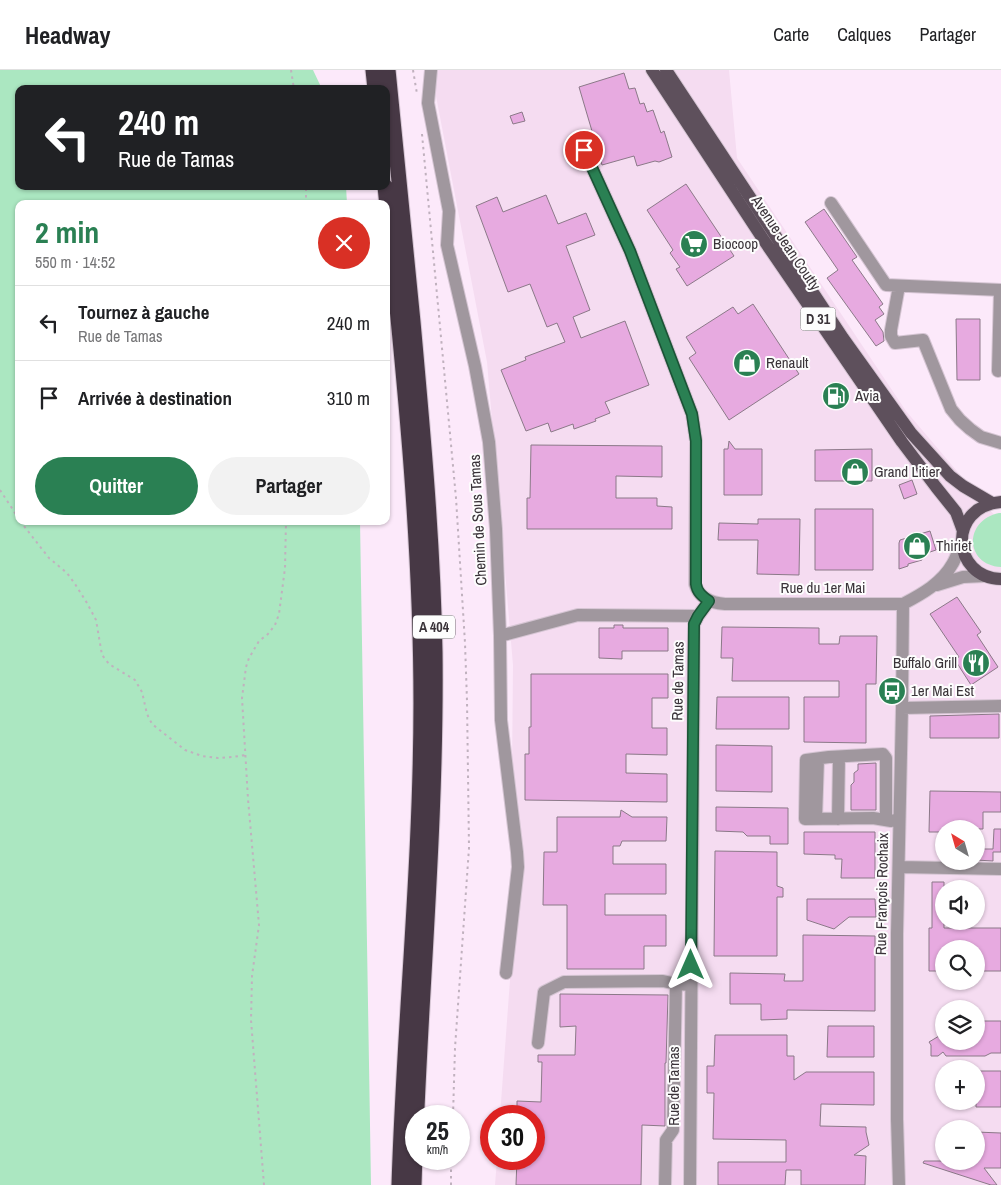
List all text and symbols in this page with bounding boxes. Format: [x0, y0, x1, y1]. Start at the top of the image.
text: Headway [25, 19, 110, 51]
text: Carte [773, 22, 809, 47]
text: Calques [837, 22, 891, 47]
text: Partager [919, 22, 976, 47]
text: 240 m [118, 99, 199, 146]
icon: left [35, 105, 100, 170]
pin [563, 129, 605, 171]
icon: arrive [570, 136, 598, 164]
text: Rue de Tamas [118, 144, 234, 174]
street label: Avenue Jean Coutty [746, 190, 827, 295]
text: 2 min [35, 212, 99, 252]
button: close [318, 217, 370, 269]
supermarket icon: Biocoop [679, 229, 709, 259]
place label: Biocoop [713, 233, 758, 254]
text: 550 m · 14:52 [35, 251, 115, 273]
text: Tournez à gauche [78, 299, 209, 325]
road number: D 31 [800, 308, 836, 330]
icon: left [35, 309, 63, 337]
text: 240 m [327, 310, 370, 336]
text: Rue de Tamas [78, 325, 163, 347]
shop icon: Renault [732, 348, 762, 378]
place label: Renault [766, 352, 809, 373]
fuel station icon: Avia [821, 381, 851, 411]
icon: arrive [35, 384, 63, 412]
text: Arrivée à destination [78, 385, 232, 411]
text: 310 m [327, 385, 370, 411]
place label: Avia [854, 385, 880, 406]
street label: Chemin de Sous Tamas [464, 454, 491, 586]
button: Quitter [35, 457, 198, 515]
button: Partager [208, 457, 370, 515]
shop icon: Grand Litier [840, 457, 870, 487]
place label: Grand Litier [874, 461, 940, 482]
shop icon: Thiriet [902, 531, 932, 561]
place label: Thiriet [936, 535, 972, 556]
street label: Rue du 1er Mai [781, 577, 865, 598]
road number: A 404 [413, 616, 455, 638]
street label: Rue de Tamas [666, 641, 689, 721]
restaurant icon: Buffalo Grill [961, 648, 991, 678]
place label: Buffalo Grill [893, 652, 957, 673]
bus stop icon: 1er Mai Est [877, 676, 907, 706]
place label: 1er Mai Est [911, 680, 974, 701]
north arrow [935, 820, 985, 870]
map controls [935, 820, 985, 1170]
street label: Rue François Rochaix [870, 832, 893, 955]
button: sound [935, 880, 985, 930]
position arrow [664, 938, 716, 990]
button: search [935, 940, 985, 990]
button: layers [935, 1000, 985, 1050]
street label: Rue de Tamas [663, 1046, 684, 1126]
button: + [935, 1060, 985, 1110]
speed limit sign: 30 [480, 1105, 545, 1170]
text: 25 [426, 1114, 449, 1148]
button: − [935, 1120, 985, 1170]
text: km/h [427, 1142, 448, 1158]

